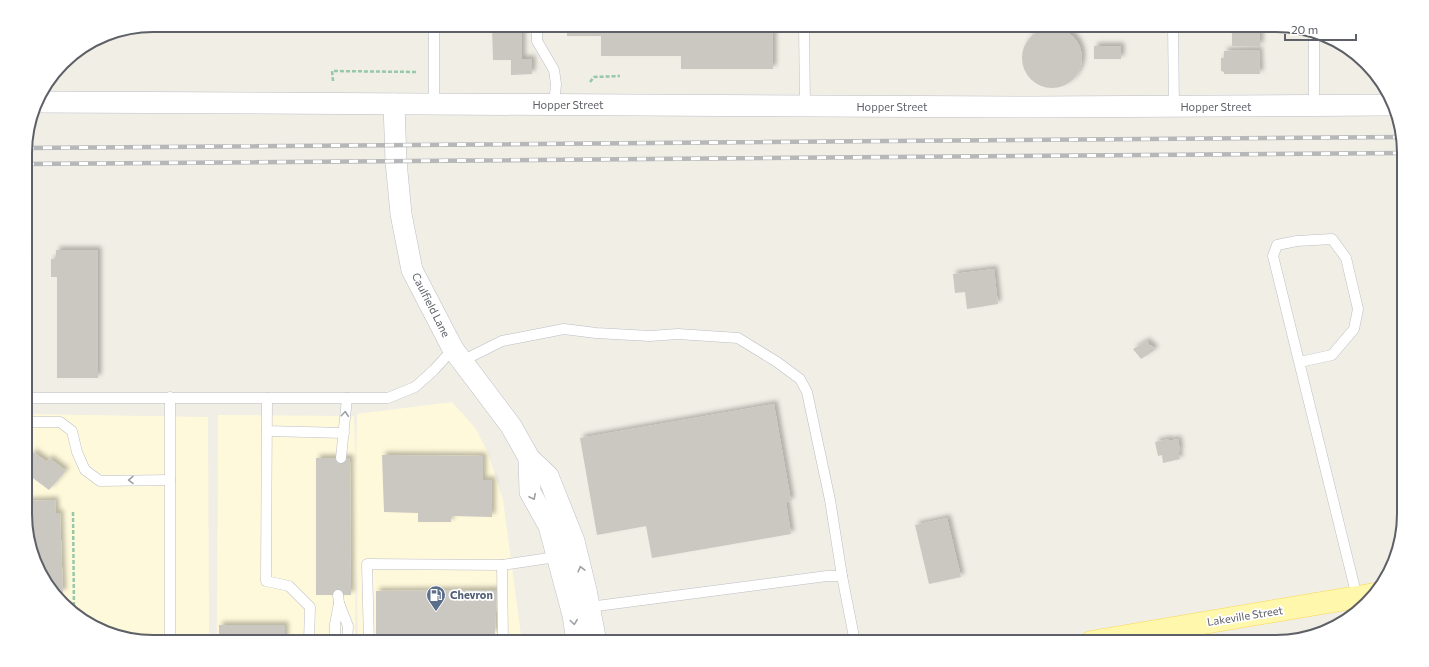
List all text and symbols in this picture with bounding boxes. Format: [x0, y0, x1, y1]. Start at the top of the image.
scale bar [1285, 16, 1356, 42]
text: 20 m [1291, 22, 1318, 36]
street label: Hopper Street [532, 98, 604, 111]
street label: Hopper Street [856, 100, 928, 113]
street label: Hopper Street [1180, 100, 1252, 113]
street label: Caulfield Lane [410, 270, 453, 339]
one-way arrow [341, 411, 350, 417]
one-way arrow [128, 476, 134, 484]
one-way arrow [528, 492, 536, 500]
one-way arrow [577, 566, 585, 572]
fuel station icon: Chevron [425, 584, 447, 612]
place label: Chevron [450, 588, 493, 601]
street label: Lakeville Street [1206, 603, 1284, 628]
one-way arrow [569, 619, 578, 625]

